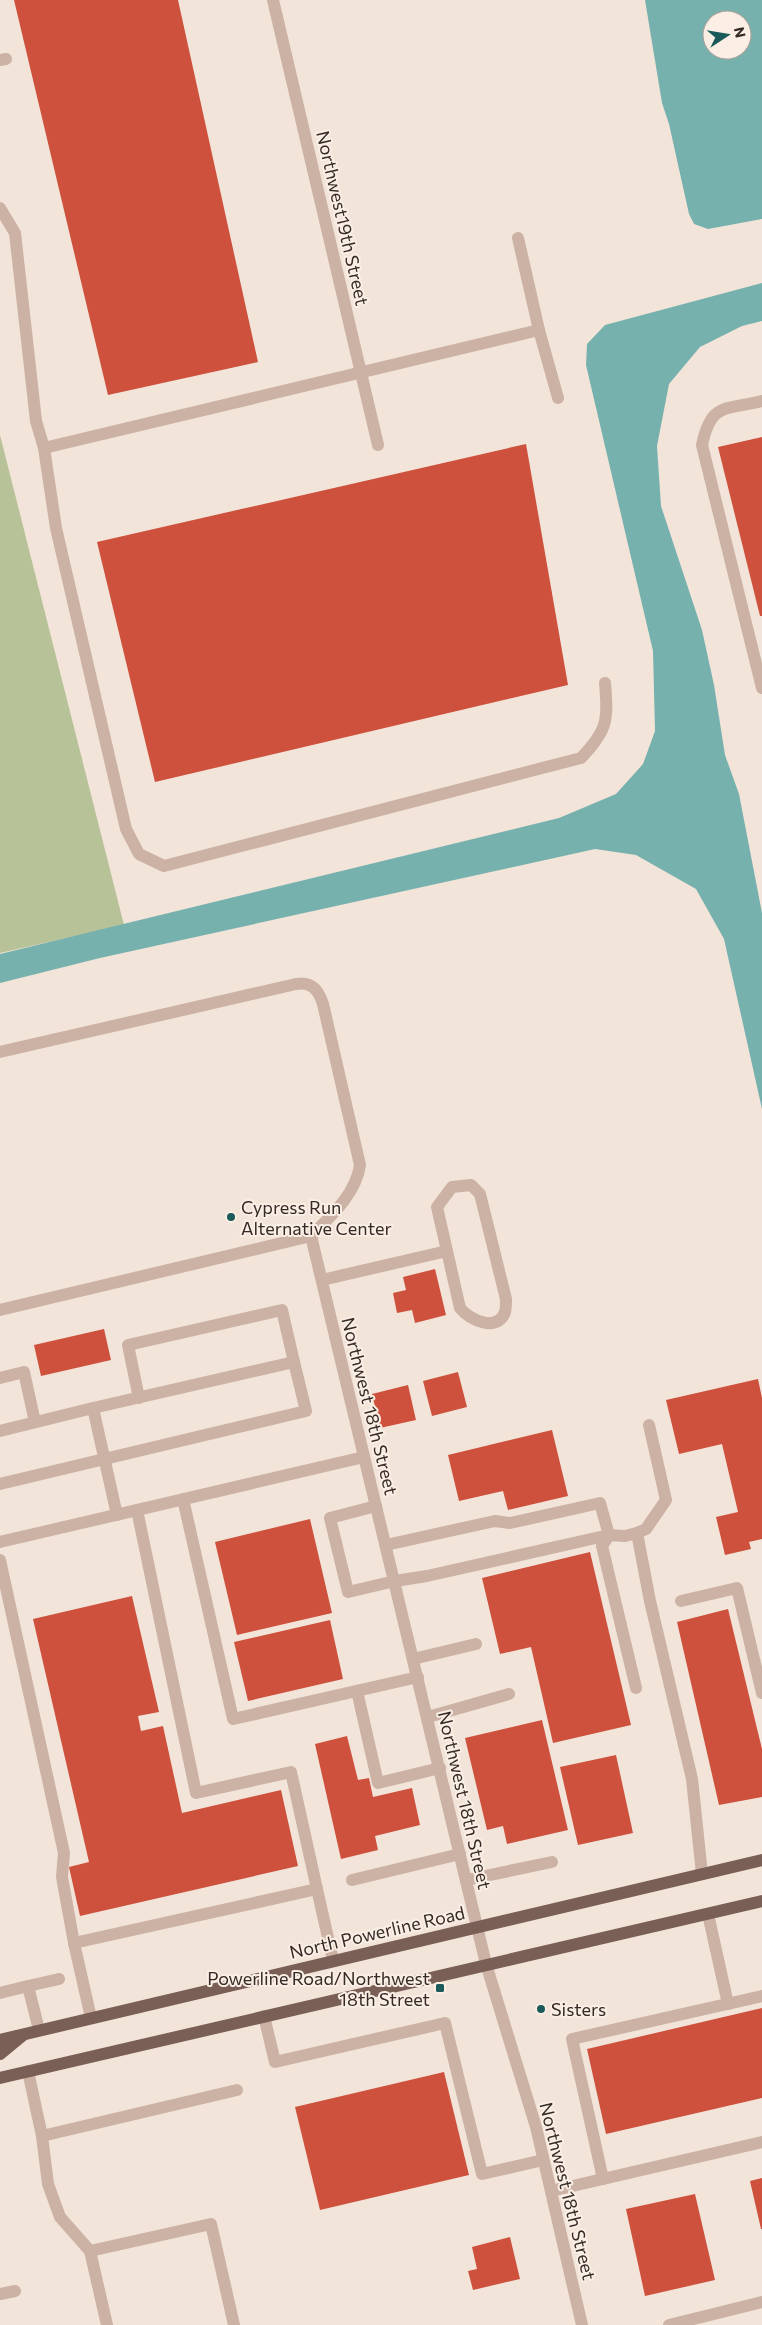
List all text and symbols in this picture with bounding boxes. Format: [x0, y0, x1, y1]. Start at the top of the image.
north arrow [702, 10, 752, 60]
text: N [731, 25, 750, 39]
street label: Northwest19th Street [312, 128, 374, 308]
place label: Cypress Run Alternative Center [241, 1196, 392, 1239]
marker: Cypress Run Alternative Center [225, 1211, 237, 1223]
street label: Northwest 18th Street [337, 1315, 403, 1497]
street label: Northwest 18th Street [434, 1709, 496, 1891]
street label: North Powerline Road [287, 1901, 467, 1963]
place label: Powerline Road/Northwest 18th Street [207, 1967, 430, 2010]
marker: Powerline Road/Northwest 18th Street [434, 1982, 446, 1994]
place label: Sisters [551, 1998, 606, 2020]
marker: Sisters [535, 2003, 547, 2015]
street label: Northwest 18th Street [535, 2100, 601, 2282]

